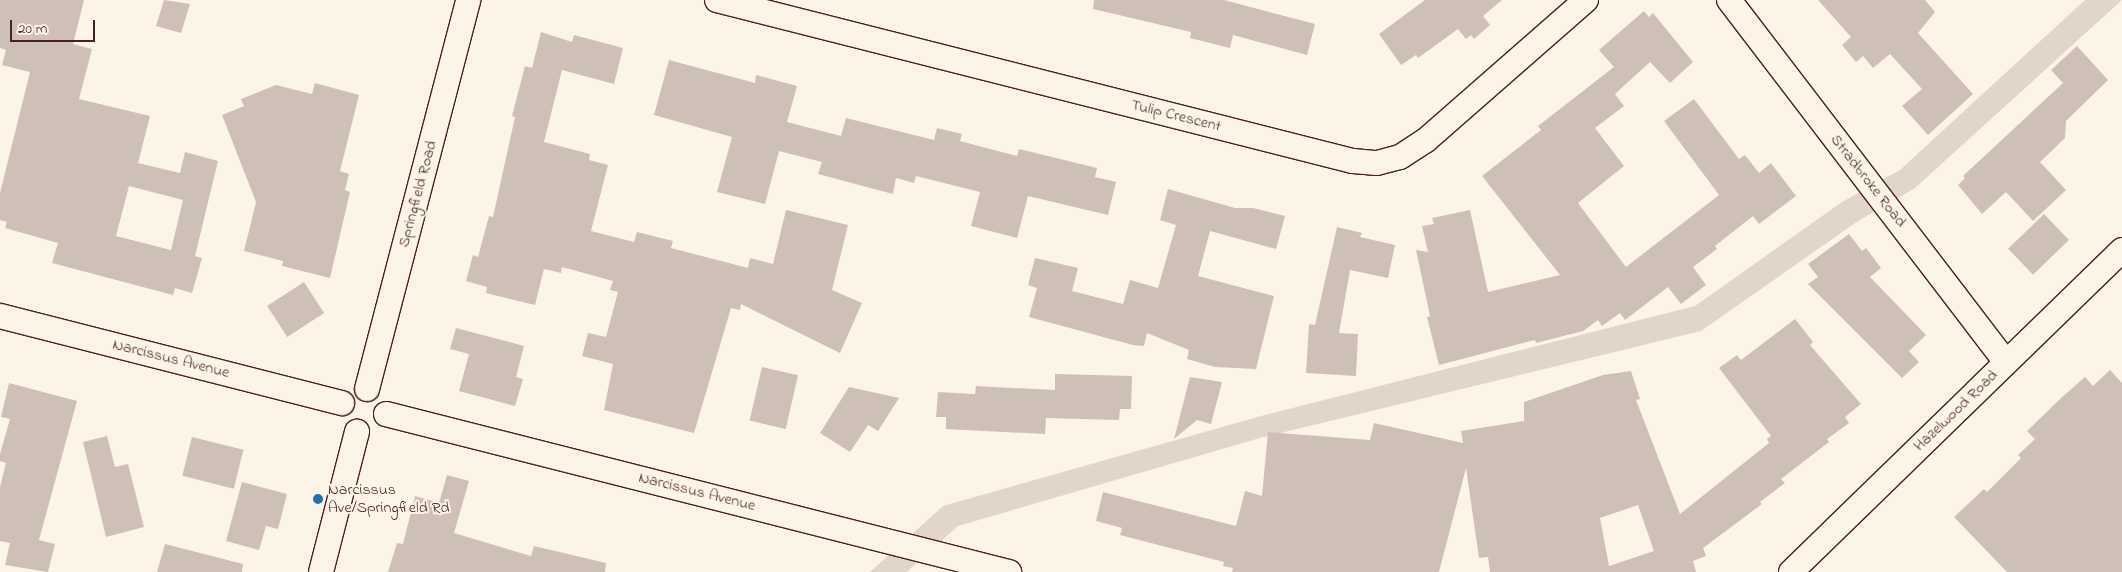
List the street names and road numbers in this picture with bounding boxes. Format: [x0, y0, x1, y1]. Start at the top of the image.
street label: Tulip Crescent [1129, 96, 1223, 136]
street label: Stradbroke Road [1826, 131, 1910, 231]
street label: Springfield Road [395, 138, 441, 250]
street label: Narcissus Avenue [111, 335, 231, 383]
street label: Hazelwood Road [1910, 366, 2002, 456]
street label: Narcissus Avenue [637, 468, 757, 516]

